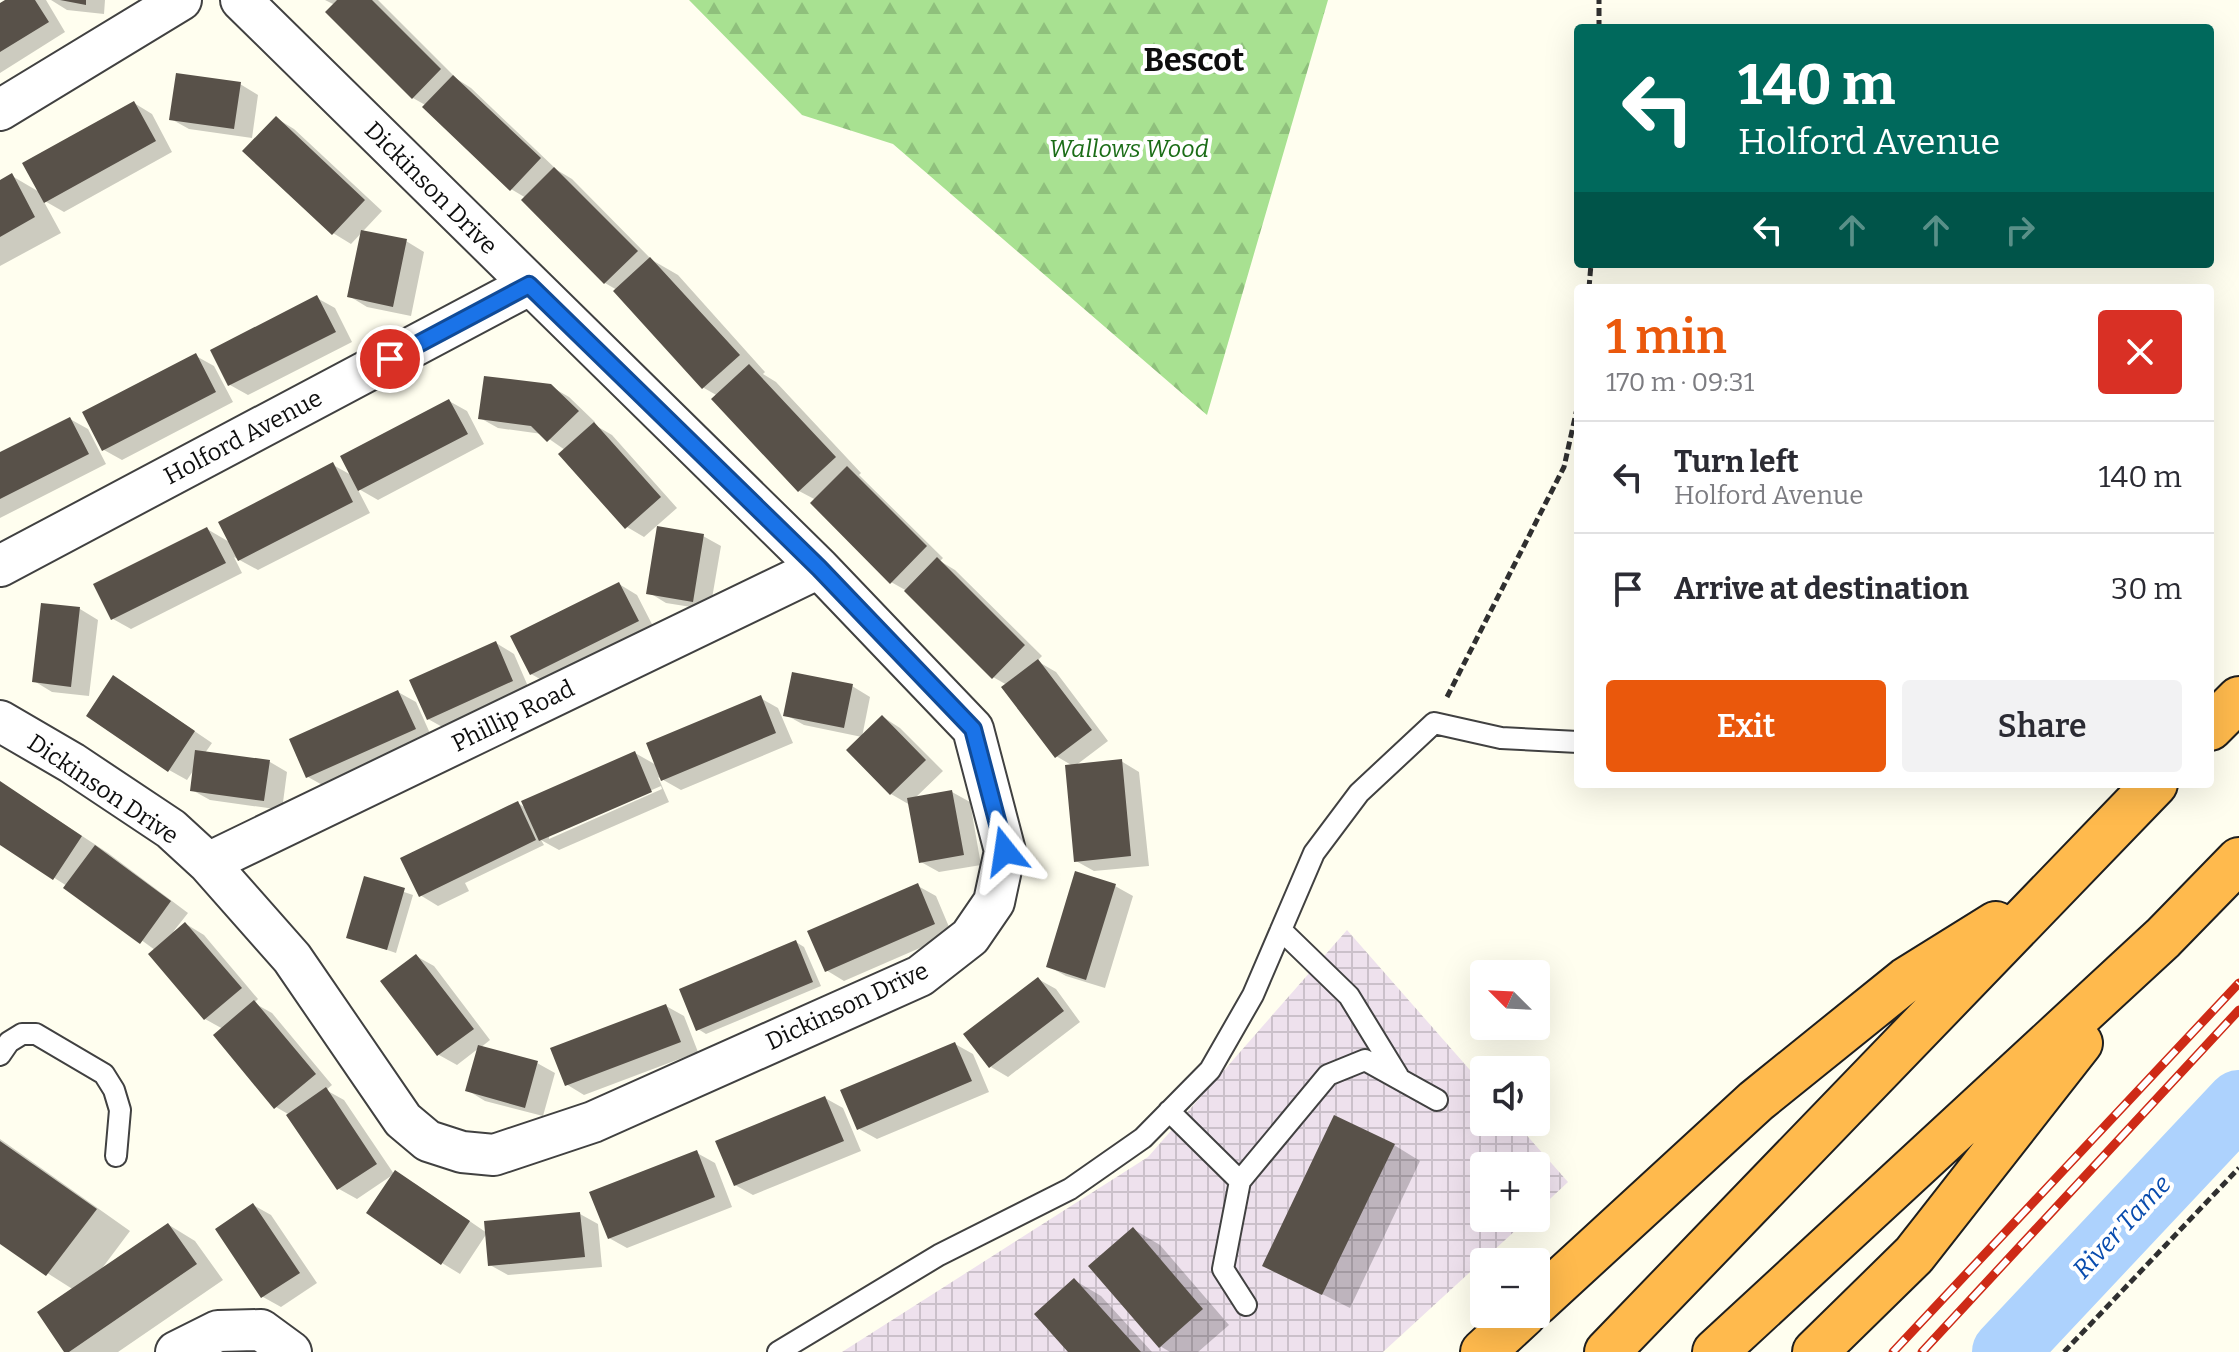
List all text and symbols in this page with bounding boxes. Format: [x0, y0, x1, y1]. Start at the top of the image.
district label: Bescot [1144, 41, 1245, 79]
text: 140 m [1738, 52, 1895, 119]
icon: left [1606, 56, 1710, 160]
street label: Dickinson Drive [359, 116, 503, 260]
text: Holford Avenue [1738, 120, 2000, 164]
park label: Wallows Wood [1049, 135, 1209, 163]
icon: left [1746, 208, 1790, 252]
icon: ahead [1830, 208, 1874, 252]
icon: ahead [1914, 208, 1958, 252]
icon: right [1998, 208, 2042, 252]
text: 1 min [1606, 308, 1727, 366]
button: close [2098, 310, 2182, 394]
pin [356, 325, 424, 393]
icon: arrive [368, 337, 412, 381]
text: 170 m · 09:31 [1606, 367, 1754, 398]
street label: Holford Avenue [159, 384, 327, 490]
text: Turn left [1674, 444, 1799, 480]
icon: left [1606, 455, 1650, 499]
text: 140 m [2098, 459, 2182, 495]
text: Holford Avenue [1674, 480, 1863, 511]
icon: arrive [1606, 567, 1650, 611]
text: Arrive at destination [1674, 571, 1969, 607]
text: 30 m [2111, 571, 2182, 607]
street label: Phillip Road [447, 674, 579, 758]
button: Exit [1606, 680, 1886, 772]
button: Share [1902, 680, 2182, 772]
street label: Dickinson Drive [22, 728, 184, 850]
position arrow [963, 809, 1047, 893]
street label: Dickinson Drive [761, 956, 933, 1056]
north arrow [1470, 960, 1550, 1040]
map controls [1470, 960, 1550, 1328]
button: sound [1470, 1056, 1550, 1136]
button: + [1470, 1152, 1550, 1232]
water label: River Tame [2066, 1169, 2178, 1285]
button: − [1470, 1248, 1550, 1328]

